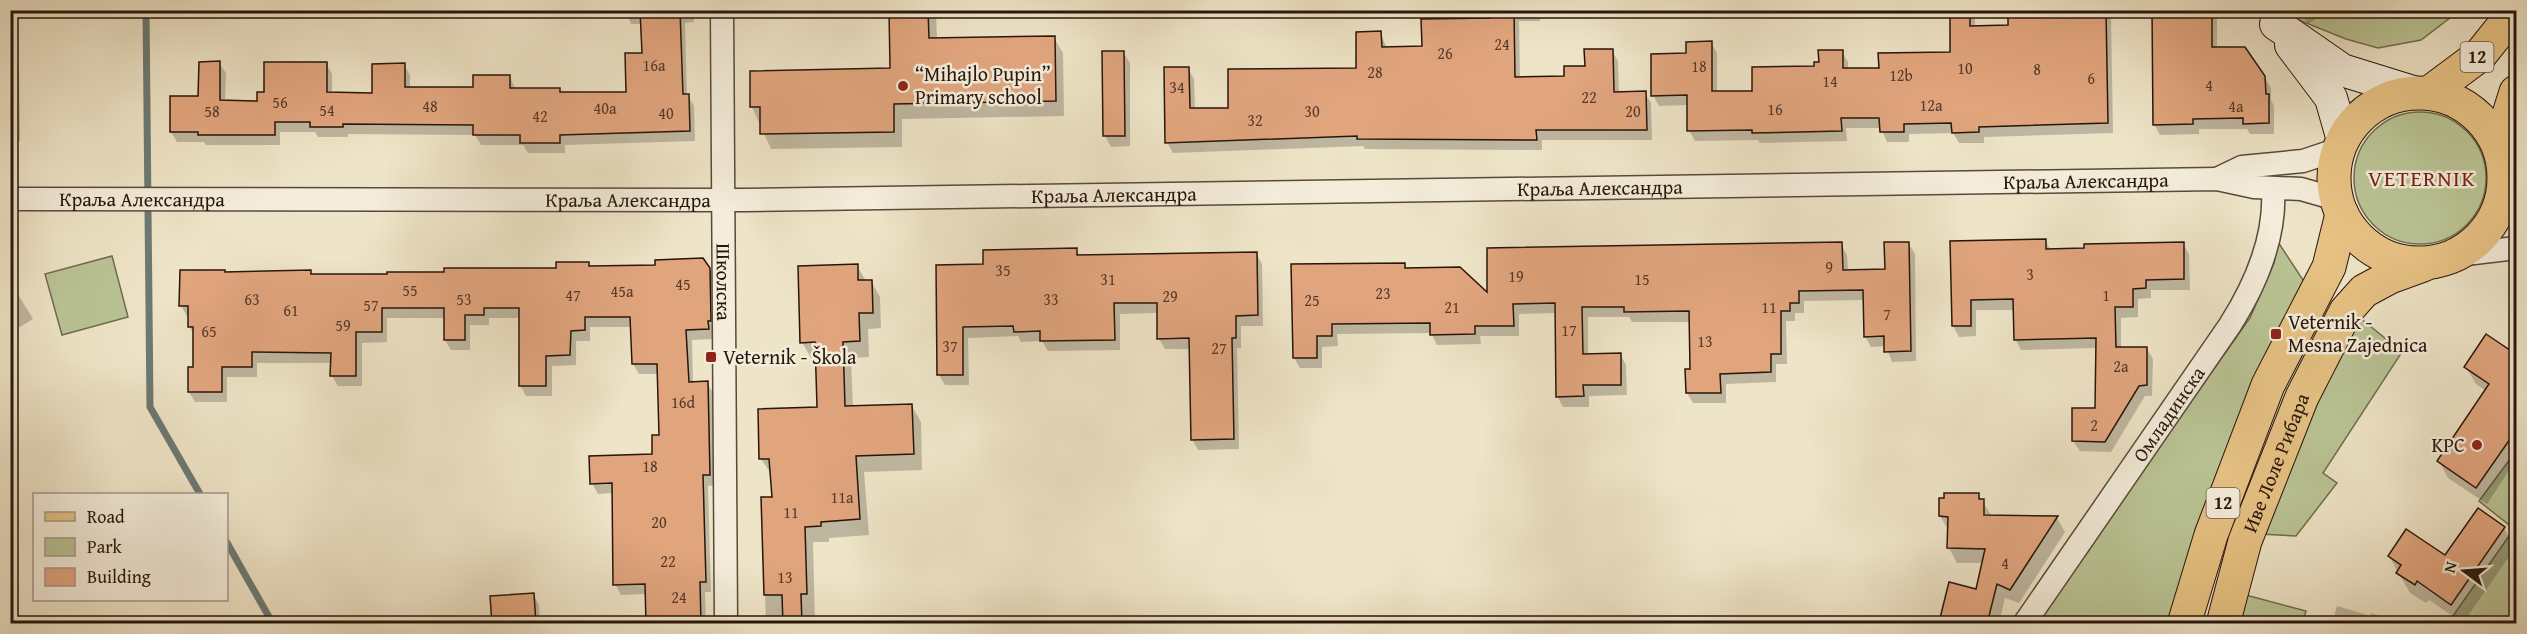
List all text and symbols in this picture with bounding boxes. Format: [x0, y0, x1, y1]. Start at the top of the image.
house number: 24 [1494, 32, 1510, 56]
house number: 26 [1437, 41, 1453, 65]
road number: 12 [2460, 42, 2494, 72]
house number: 16a [643, 53, 666, 77]
house number: 18 [1691, 54, 1707, 78]
house number: 10 [1957, 56, 1973, 80]
house number: 8 [2033, 57, 2041, 81]
place label: “Mihajlo Pupin” Primary school [915, 59, 1051, 111]
house number: 28 [1367, 60, 1383, 84]
house number: 12b [1889, 63, 1913, 87]
house number: 6 [2087, 66, 2095, 90]
house number: 14 [1822, 69, 1838, 93]
house number: 4 [2205, 73, 2213, 97]
house number: 34 [1169, 75, 1185, 99]
marker: “Mihajlo Pupin” Primary school [896, 79, 910, 93]
house number: 22 [1581, 85, 1597, 109]
house number: 56 [272, 90, 288, 114]
house number: 12a [1920, 93, 1943, 117]
house number: 48 [422, 94, 438, 118]
house number: 4a [2228, 94, 2244, 118]
house number: 40a [594, 96, 617, 120]
house number: 16 [1767, 97, 1783, 121]
house number: 54 [319, 98, 335, 122]
house number: 58 [204, 99, 220, 123]
house number: 30 [1304, 99, 1320, 123]
house number: 20 [1625, 99, 1641, 123]
house number: 40 [658, 101, 674, 125]
house number: 42 [532, 104, 548, 128]
house number: 32 [1247, 108, 1263, 132]
district label: VETERNIK [2368, 162, 2476, 194]
street label: Краља Александра [2003, 165, 2169, 196]
street label: Краља Александра [1517, 172, 1683, 203]
street label: Краља Александра [1031, 179, 1197, 210]
street label: Краља Александра [59, 184, 225, 213]
street label: Краља Александра [545, 185, 711, 214]
street label: Школска [710, 243, 739, 321]
house number: 9 [1825, 255, 1833, 279]
house number: 35 [995, 258, 1011, 282]
house number: 3 [2026, 262, 2034, 286]
house number: 19 [1508, 264, 1524, 288]
house number: 31 [1100, 267, 1116, 291]
house number: 15 [1634, 267, 1650, 291]
house number: 45 [675, 272, 691, 296]
house number: 55 [402, 278, 418, 302]
house number: 45a [611, 279, 634, 303]
house number: 23 [1375, 281, 1391, 305]
house number: 47 [565, 283, 581, 307]
house number: 1 [2102, 283, 2110, 307]
house number: 29 [1162, 284, 1178, 308]
house number: 63 [244, 287, 260, 311]
house number: 53 [456, 287, 472, 311]
house number: 33 [1043, 287, 1059, 311]
house number: 25 [1304, 288, 1320, 312]
house number: 57 [363, 293, 379, 317]
house number: 21 [1444, 295, 1460, 319]
house number: 11 [1761, 295, 1777, 319]
house number: 61 [283, 298, 299, 322]
house number: 7 [1883, 302, 1891, 326]
place label: Veternik - Mesna Zajednica [2288, 307, 2428, 359]
house number: 59 [335, 313, 351, 337]
house number: 17 [1561, 318, 1577, 342]
house number: 65 [201, 319, 217, 343]
marker: Veternik - Mesna Zajednica [2269, 327, 2283, 341]
house number: 13 [1697, 329, 1713, 353]
house number: 37 [942, 334, 958, 358]
house number: 27 [1211, 336, 1227, 360]
place label: Veternik - Škola [723, 342, 857, 371]
marker: Veternik - Škola [704, 350, 718, 364]
house number: 2a [2113, 354, 2129, 378]
street label: Омладинска [2125, 360, 2212, 467]
street label: Иве Лоле Рибара [2235, 388, 2316, 537]
house number: 16d [671, 390, 695, 414]
house number: 2 [2090, 413, 2098, 437]
place label: KPC [2432, 430, 2465, 459]
marker: KPC [2470, 438, 2484, 452]
house number: 18 [642, 454, 658, 478]
house number: 11a [831, 485, 854, 509]
road number: 12 [2206, 488, 2240, 518]
legend [33, 493, 228, 601]
house number: 11 [783, 500, 799, 524]
text: Road [87, 503, 125, 530]
house number: 20 [651, 510, 667, 534]
text: Park [87, 533, 123, 560]
north arrow [2434, 541, 2494, 601]
house number: 22 [660, 549, 676, 573]
house number: 4 [2001, 551, 2009, 575]
text: N [2437, 558, 2463, 575]
text: Building [87, 563, 151, 590]
house number: 13 [777, 565, 793, 589]
house number: 24 [671, 585, 687, 609]

